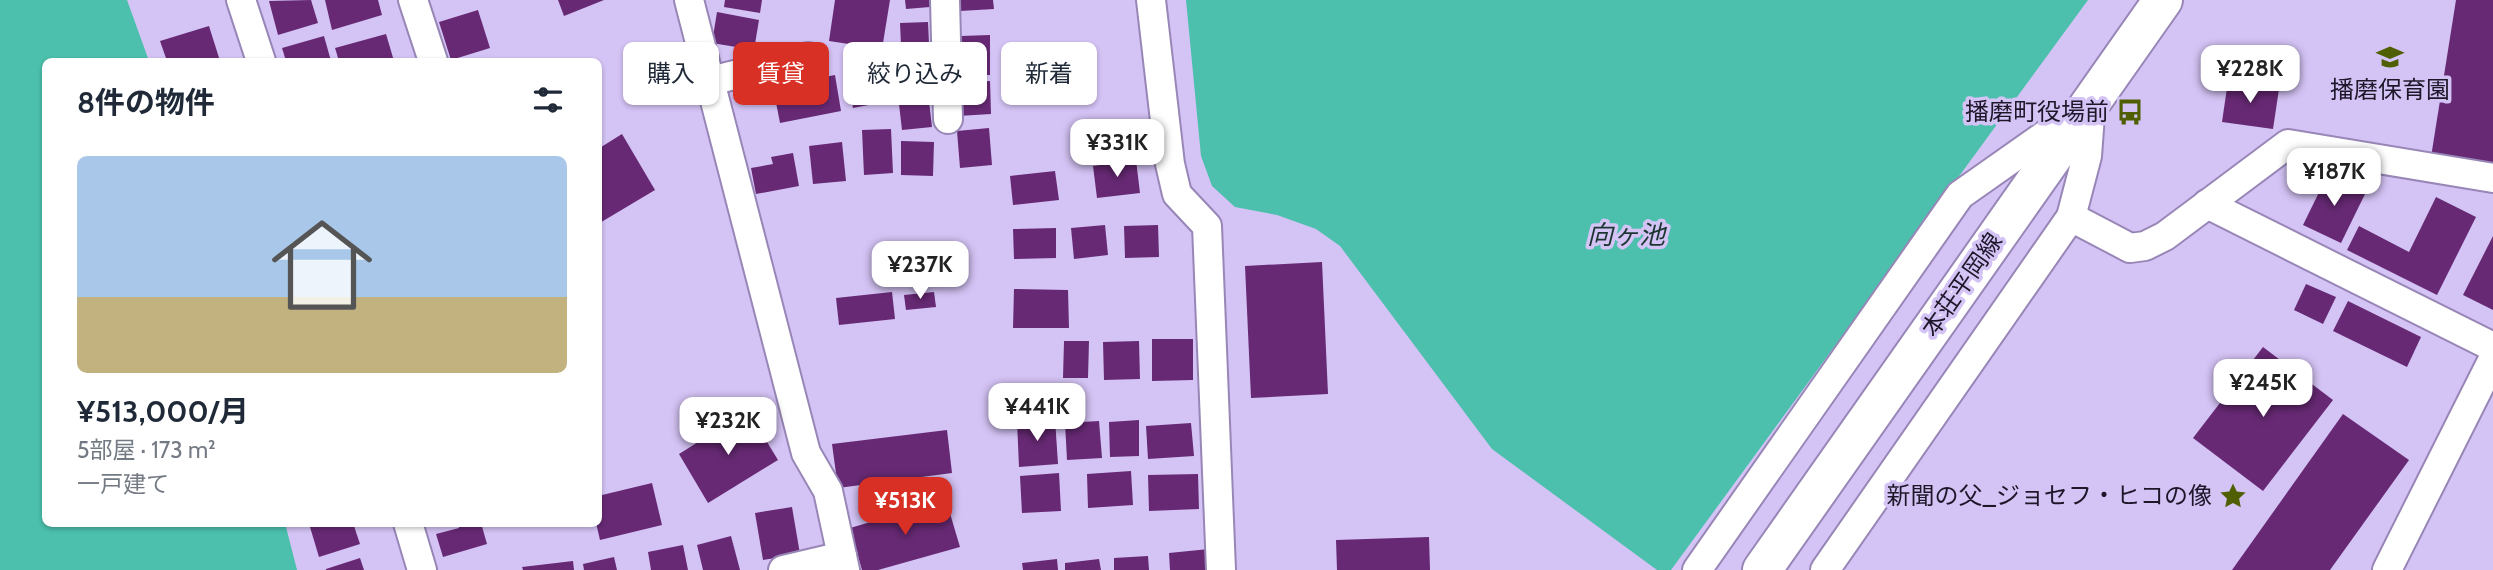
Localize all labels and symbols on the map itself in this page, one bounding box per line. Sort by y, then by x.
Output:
school or university icon: 播磨保育園 [2375,42,2405,72]
pin: ¥228K [2201,46,2299,105]
place label: 播磨保育園 [2330,75,2450,104]
place label: 播磨町役場前 [1965,97,2109,126]
bus stop icon: 播磨町役場前 [2115,97,2145,127]
pin: ¥331K [1068,120,1166,179]
pin: ¥187K [2285,148,2383,208]
water label: 向ヶ池 [1587,219,1668,251]
street label: 本荘平岡線 [1915,227,2008,342]
pin: ¥237K [871,242,969,301]
pin: ¥245K [2214,360,2312,419]
pin: ¥441K [988,384,1086,443]
pin: ¥232K [679,398,777,457]
pin: ¥513K [856,477,954,537]
place label: 新聞の父_ジョセフ・ヒコの像 [1886,481,2212,510]
place icon: 新聞の父_ジョセフ・ヒコの像 [2218,481,2248,511]

